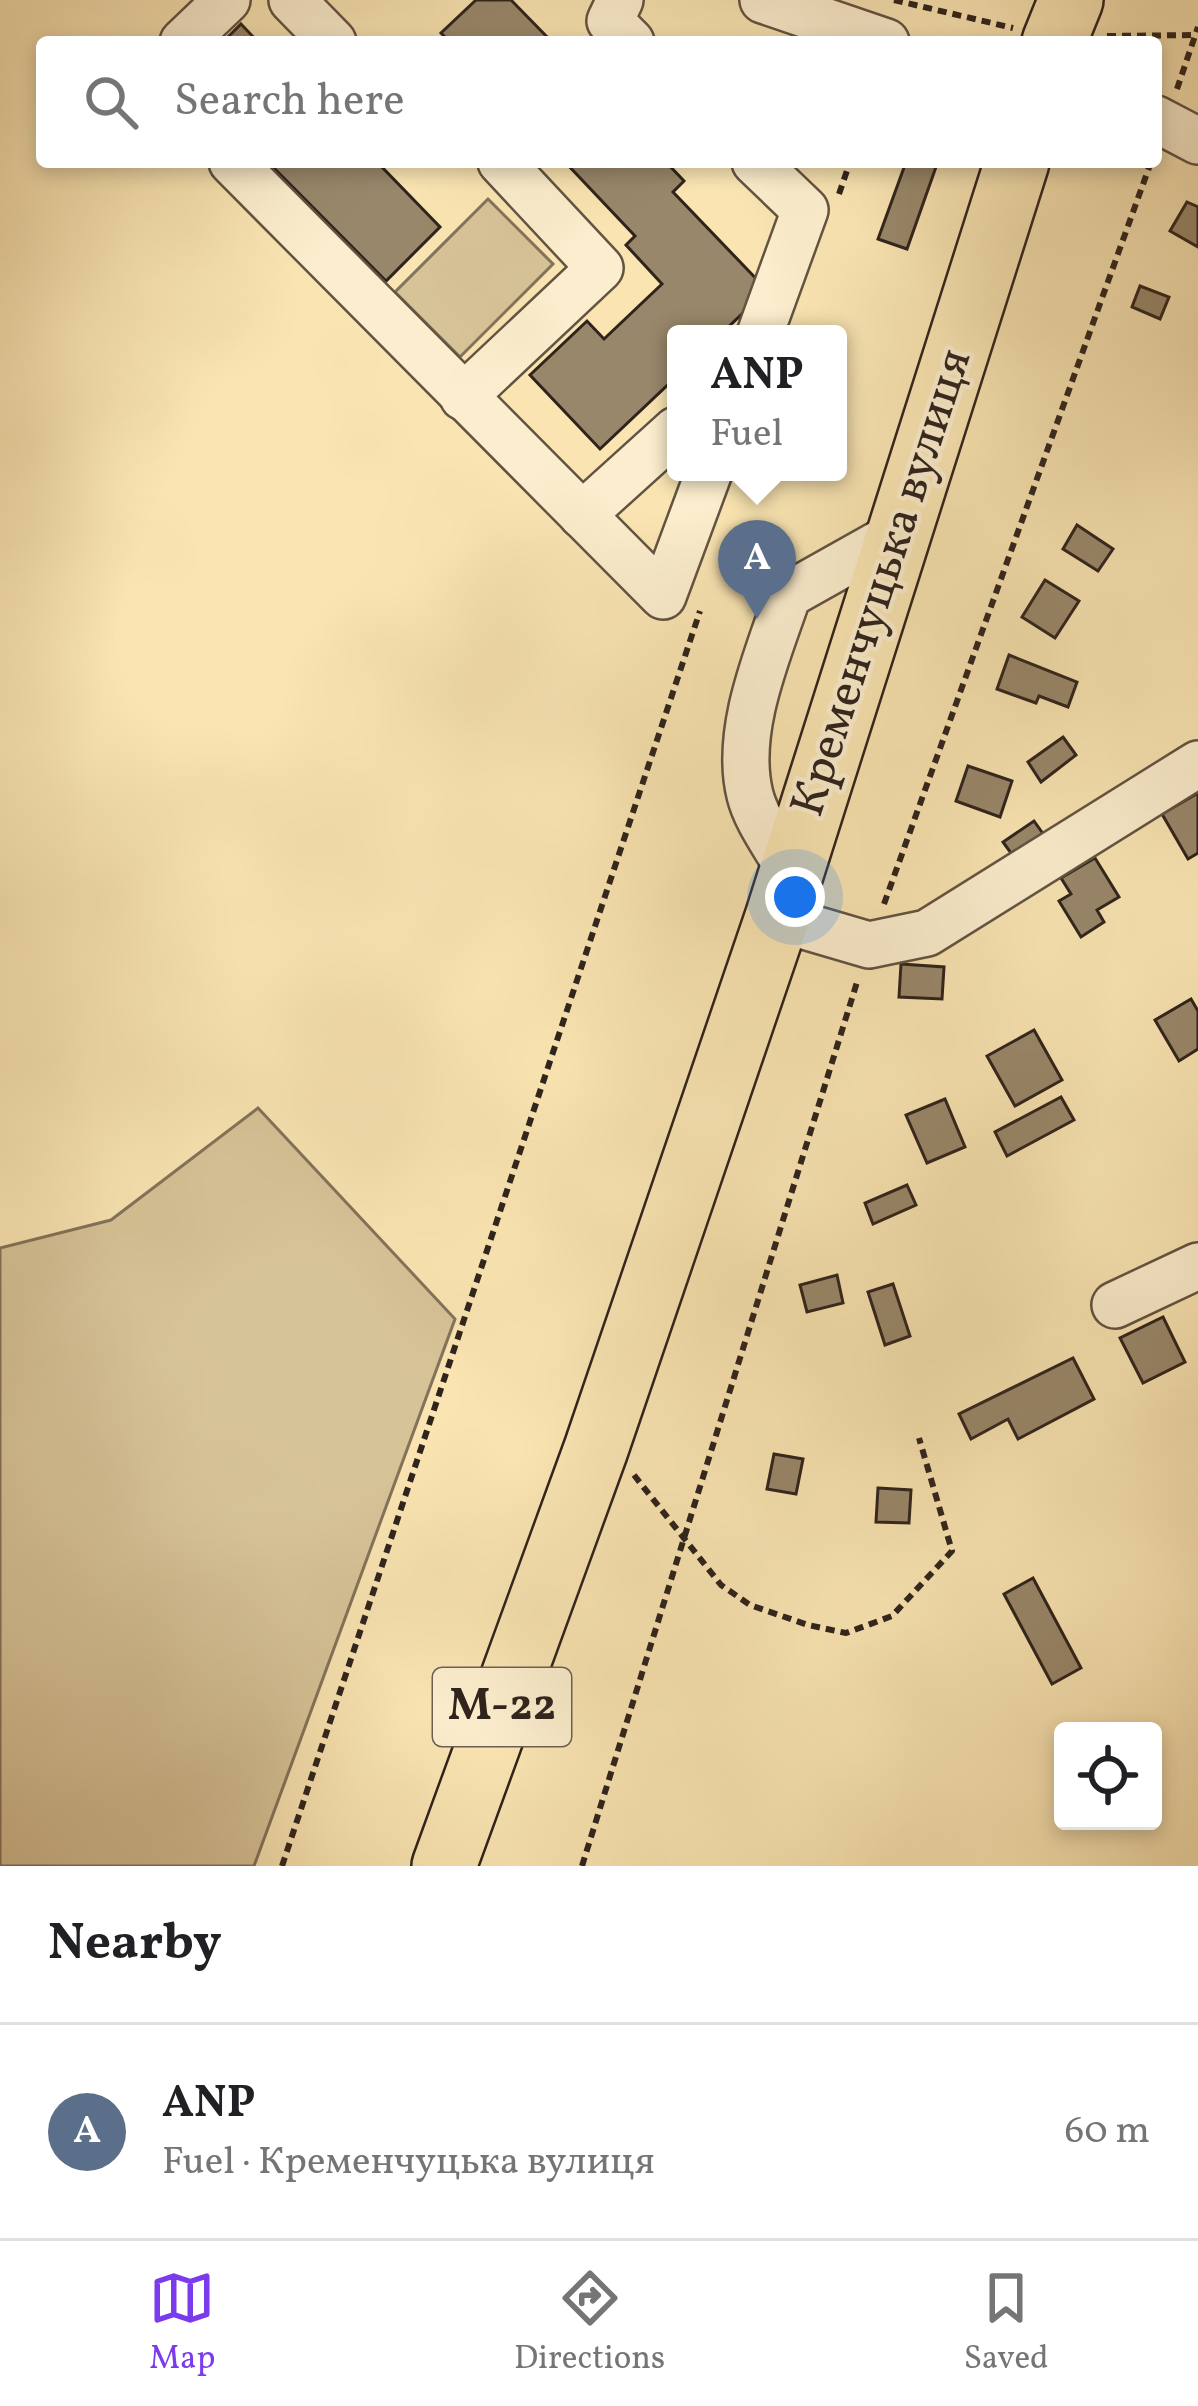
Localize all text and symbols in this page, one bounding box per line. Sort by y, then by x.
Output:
search box [36,36,1162,168]
icon: search [78,69,144,135]
text: Search here [174,71,405,134]
popup [667,325,847,481]
street label: Кременчуцька вулиця [776,340,990,826]
text: ANP [710,345,804,408]
text: Fuel [710,408,783,462]
pin: A [718,520,796,619]
your location [765,867,825,927]
road number: М-22 [433,1668,571,1746]
map controls [1054,1722,1162,1830]
button: locate [1054,1722,1162,1830]
text: Nearby [48,1909,222,1980]
text: ANP [162,2073,255,2136]
text: A [73,2105,101,2159]
text: 60 m [1065,2105,1150,2159]
text: Fuel · Кременчуцька вулиця [162,2136,655,2190]
tab: Map [149,2265,215,2383]
tab: Directions [514,2265,665,2383]
tab: Saved [964,2265,1049,2383]

